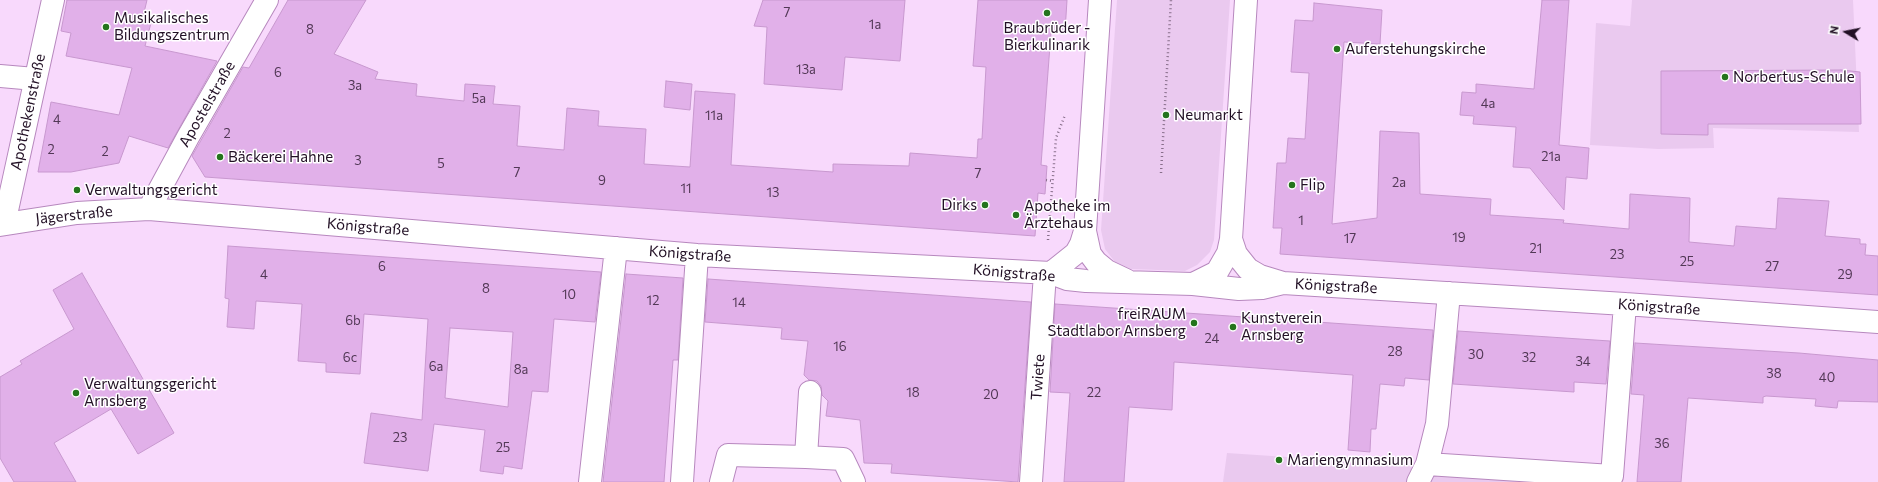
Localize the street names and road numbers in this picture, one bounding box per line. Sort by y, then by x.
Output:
street label: Apothekenstraße [7,52,49,172]
street label: Apostelstraße [175,58,239,150]
street label: Jägerstraße [35,202,113,228]
street label: Königstraße [326,214,410,240]
street label: Königstraße [648,242,732,266]
street label: Königstraße [972,260,1056,286]
street label: Königstraße [1294,275,1378,297]
street label: Königstraße [1617,295,1701,319]
street label: Twiete [1027,353,1049,401]

